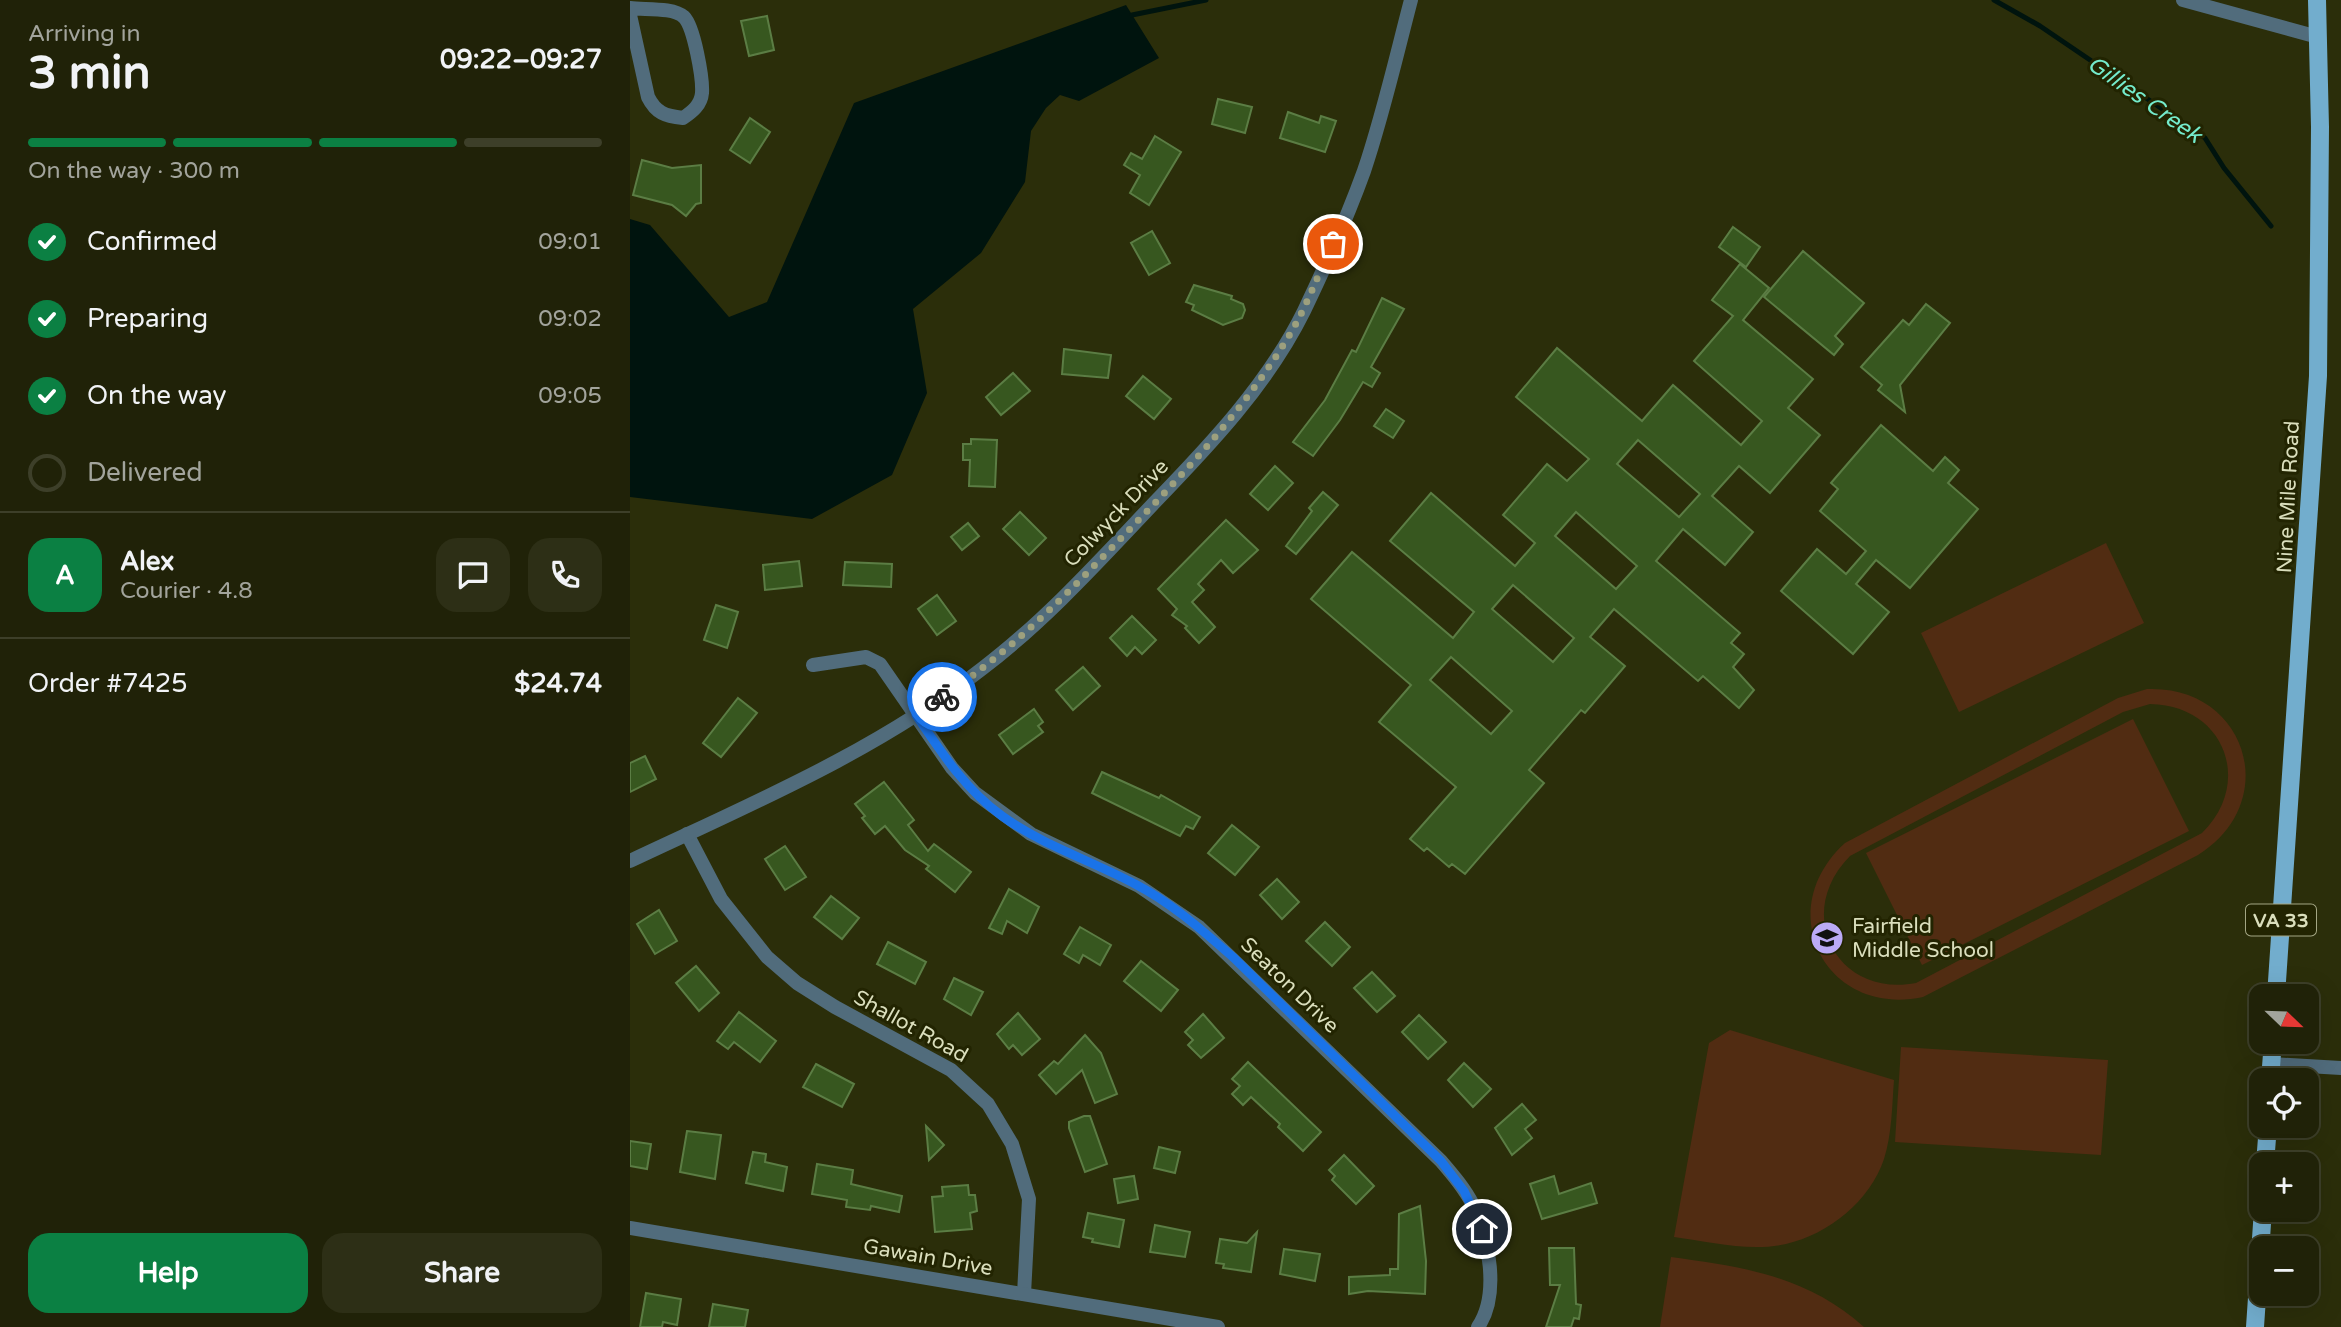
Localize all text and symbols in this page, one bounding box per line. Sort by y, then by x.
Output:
text: Arriving in [28,20,141,48]
text: 09:22–09:27 [440,44,602,75]
text: 3 min [28,46,151,101]
water label: Gillies Creek [2082,50,2208,150]
text: On the way · 300 m [28,157,240,185]
pin [1303,214,1363,274]
icon: check [28,223,66,261]
icon: bag [1314,225,1352,263]
text: Confirmed [87,226,217,257]
text: 09:01 [538,228,602,256]
icon: check [28,300,66,338]
text: Preparing [87,303,208,334]
text: 09:02 [538,305,602,333]
icon: check [28,377,66,415]
text: On the way [87,380,227,411]
text: 09:05 [538,382,602,410]
street label: Nine Mile Road [2272,420,2305,574]
street label: Colwyck Drive [1059,454,1174,572]
text: Delivered [87,457,203,488]
button: chat [436,538,510,612]
button: phone [528,538,602,612]
text: Alex [120,546,174,577]
text: A [55,560,75,591]
text: Courier · 4.8 [120,577,253,605]
courier [907,662,977,732]
text: Order #7425 [28,668,188,699]
text: $24.74 [514,668,602,699]
icon: bike [923,678,961,716]
road number: VA 33 [2246,904,2316,936]
place label: Fairfield Middle School [1852,914,1994,963]
school or university icon: Fairfield Middle School [1808,919,1846,957]
street label: Seaton Drive [1235,932,1344,1039]
north arrow [2249,984,2319,1054]
map controls [2249,984,2319,1306]
street label: Shallot Road [849,985,972,1068]
button: locate [2249,1068,2319,1138]
button: + [2249,1152,2319,1222]
pin [1452,1199,1512,1259]
icon: home [1463,1210,1501,1248]
button: Help [28,1233,308,1313]
button: Share [322,1233,602,1313]
street label: Gawain Drive [861,1234,995,1281]
button: − [2249,1236,2319,1306]

